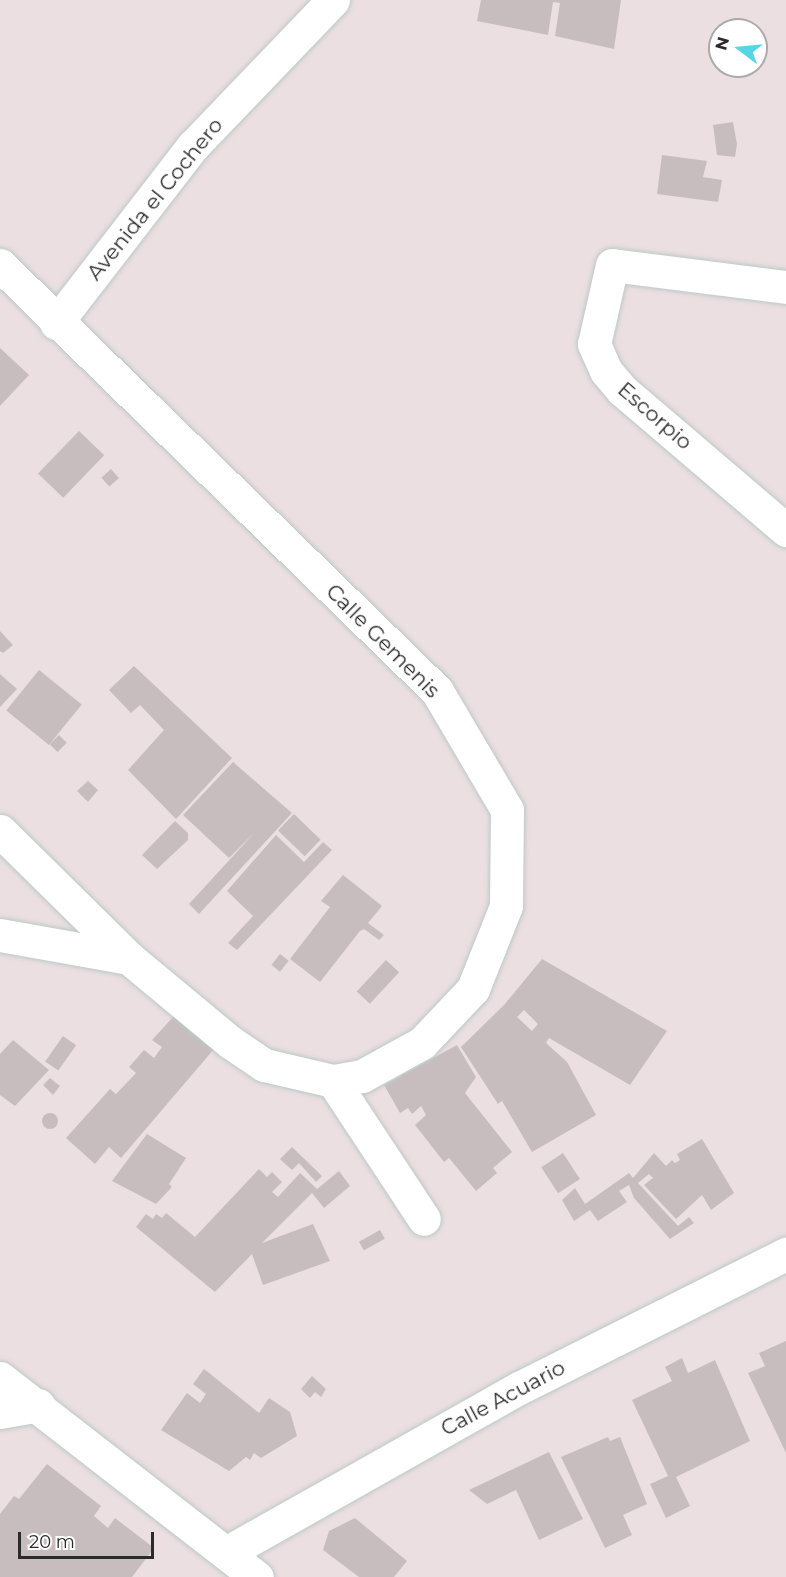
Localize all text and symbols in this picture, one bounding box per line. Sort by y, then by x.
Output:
north arrow [708,18,768,78]
text: N [711,35,733,52]
street label: Avenida el Cochero [82,113,228,285]
street label: Escorpio [613,377,697,455]
street label: Calle Gemenis [321,579,445,703]
street label: Calle Acuario [437,1355,569,1441]
scale bar [21,1520,158,1558]
text: 20 m [29,1531,75,1553]

